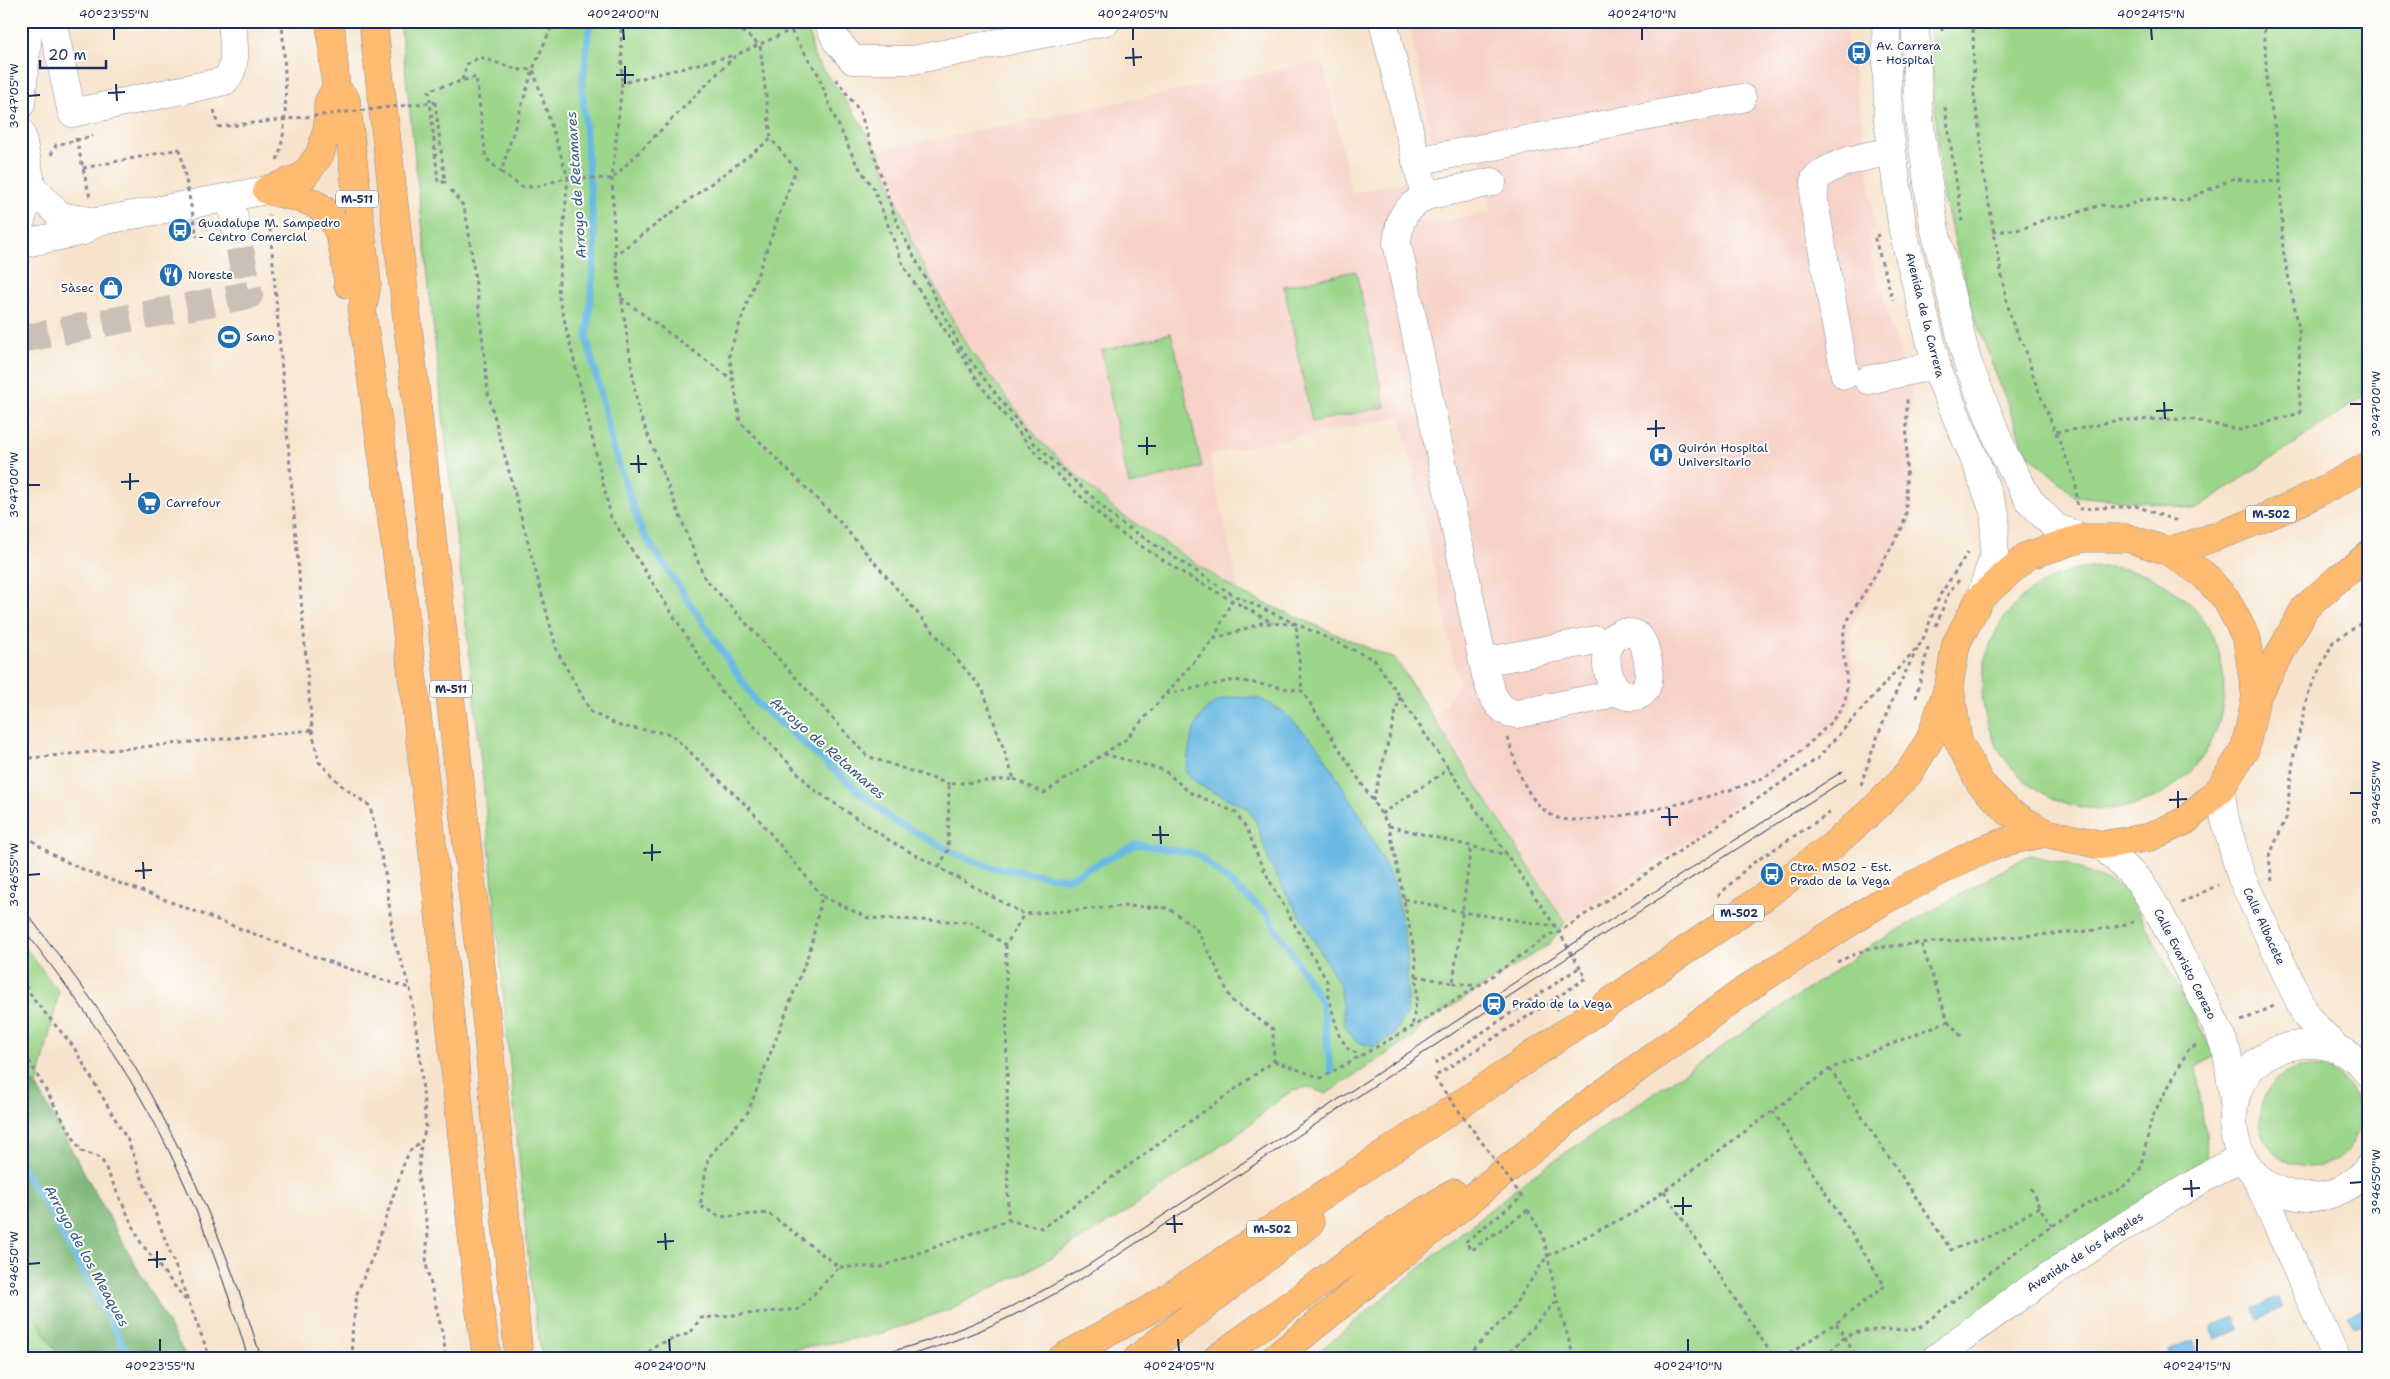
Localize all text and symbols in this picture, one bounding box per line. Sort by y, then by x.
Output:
text: 40°23'55"N [79,6,149,22]
text: 40°24'00"N [587,6,659,22]
text: 40°24'05"N [1098,6,1168,22]
text: 40°24'10"N [1608,6,1676,22]
text: 40°24'15"N [2117,6,2185,22]
scale bar [40,38,106,70]
place label: Av. Carrera - Hospital [1876,38,1941,68]
bus stop icon: Av. Carrera - Hospital [1846,40,1872,66]
text: 20 m [48,45,87,65]
text: 3°47'05"W [6,63,22,129]
water label: Arroyo de Retamares [562,111,590,259]
road number: M-511 [336,190,378,208]
place label: Guadalupe M. Sampedro - Centro Comercial [198,215,340,245]
bus stop icon: Guadalupe M. Sampedro - Centro Comercial [167,217,193,243]
street label: Avenida de la Carrera [1902,251,1948,380]
restaurant icon: Noreste [158,262,184,288]
place label: Noreste [188,267,233,283]
shop icon: 5àsec [98,275,124,301]
place label: 5àsec [61,280,94,296]
sports icon: Sano [216,324,242,350]
place label: Sano [246,329,275,345]
text: 3°47'00"W [2368,371,2384,437]
place label: Quirón Hospital Universitario [1678,440,1768,470]
hospital icon: Quirón Hospital Universitario [1648,442,1674,468]
text: 3°47'00"W [6,452,22,518]
supermarket icon: Carrefour [136,490,162,516]
place label: Carrefour [166,495,222,511]
road number: M-502 [2246,506,2296,522]
road number: M-511 [430,681,472,698]
water label: Arroyo de Retamares [767,693,890,803]
text: 3°46'55"W [2368,761,2384,825]
text: 3°46'55"W [6,843,22,907]
place label: Ctra. M502 - Est. Prado de la Vega [1790,859,1892,889]
bus stop icon: Ctra. M502 - Est. Prado de la Vega [1759,861,1785,887]
street label: Calle Albacete [2239,885,2289,967]
road number: M-502 [1714,904,1764,921]
street label: Calle Evaristo Cerezo [2150,906,2220,1022]
station icon: Prado de la Vega [1481,991,1507,1017]
place label: Prado de la Vega [1512,996,1612,1012]
text: 3°46'50"W [2368,1149,2384,1215]
water label: Arroyo de los Meaques [41,1182,133,1330]
street label: Avenida de los Ángeles [2024,1208,2146,1296]
road number: M-502 [1247,1220,1297,1238]
text: 3°46'50"W [6,1231,22,1297]
text: 40°23'55"N [125,1358,195,1374]
text: 40°24'00"N [634,1358,706,1374]
text: 40°24'05"N [1144,1358,1214,1374]
text: 40°24'10"N [1654,1358,1722,1374]
text: 40°24'15"N [2163,1358,2231,1374]

